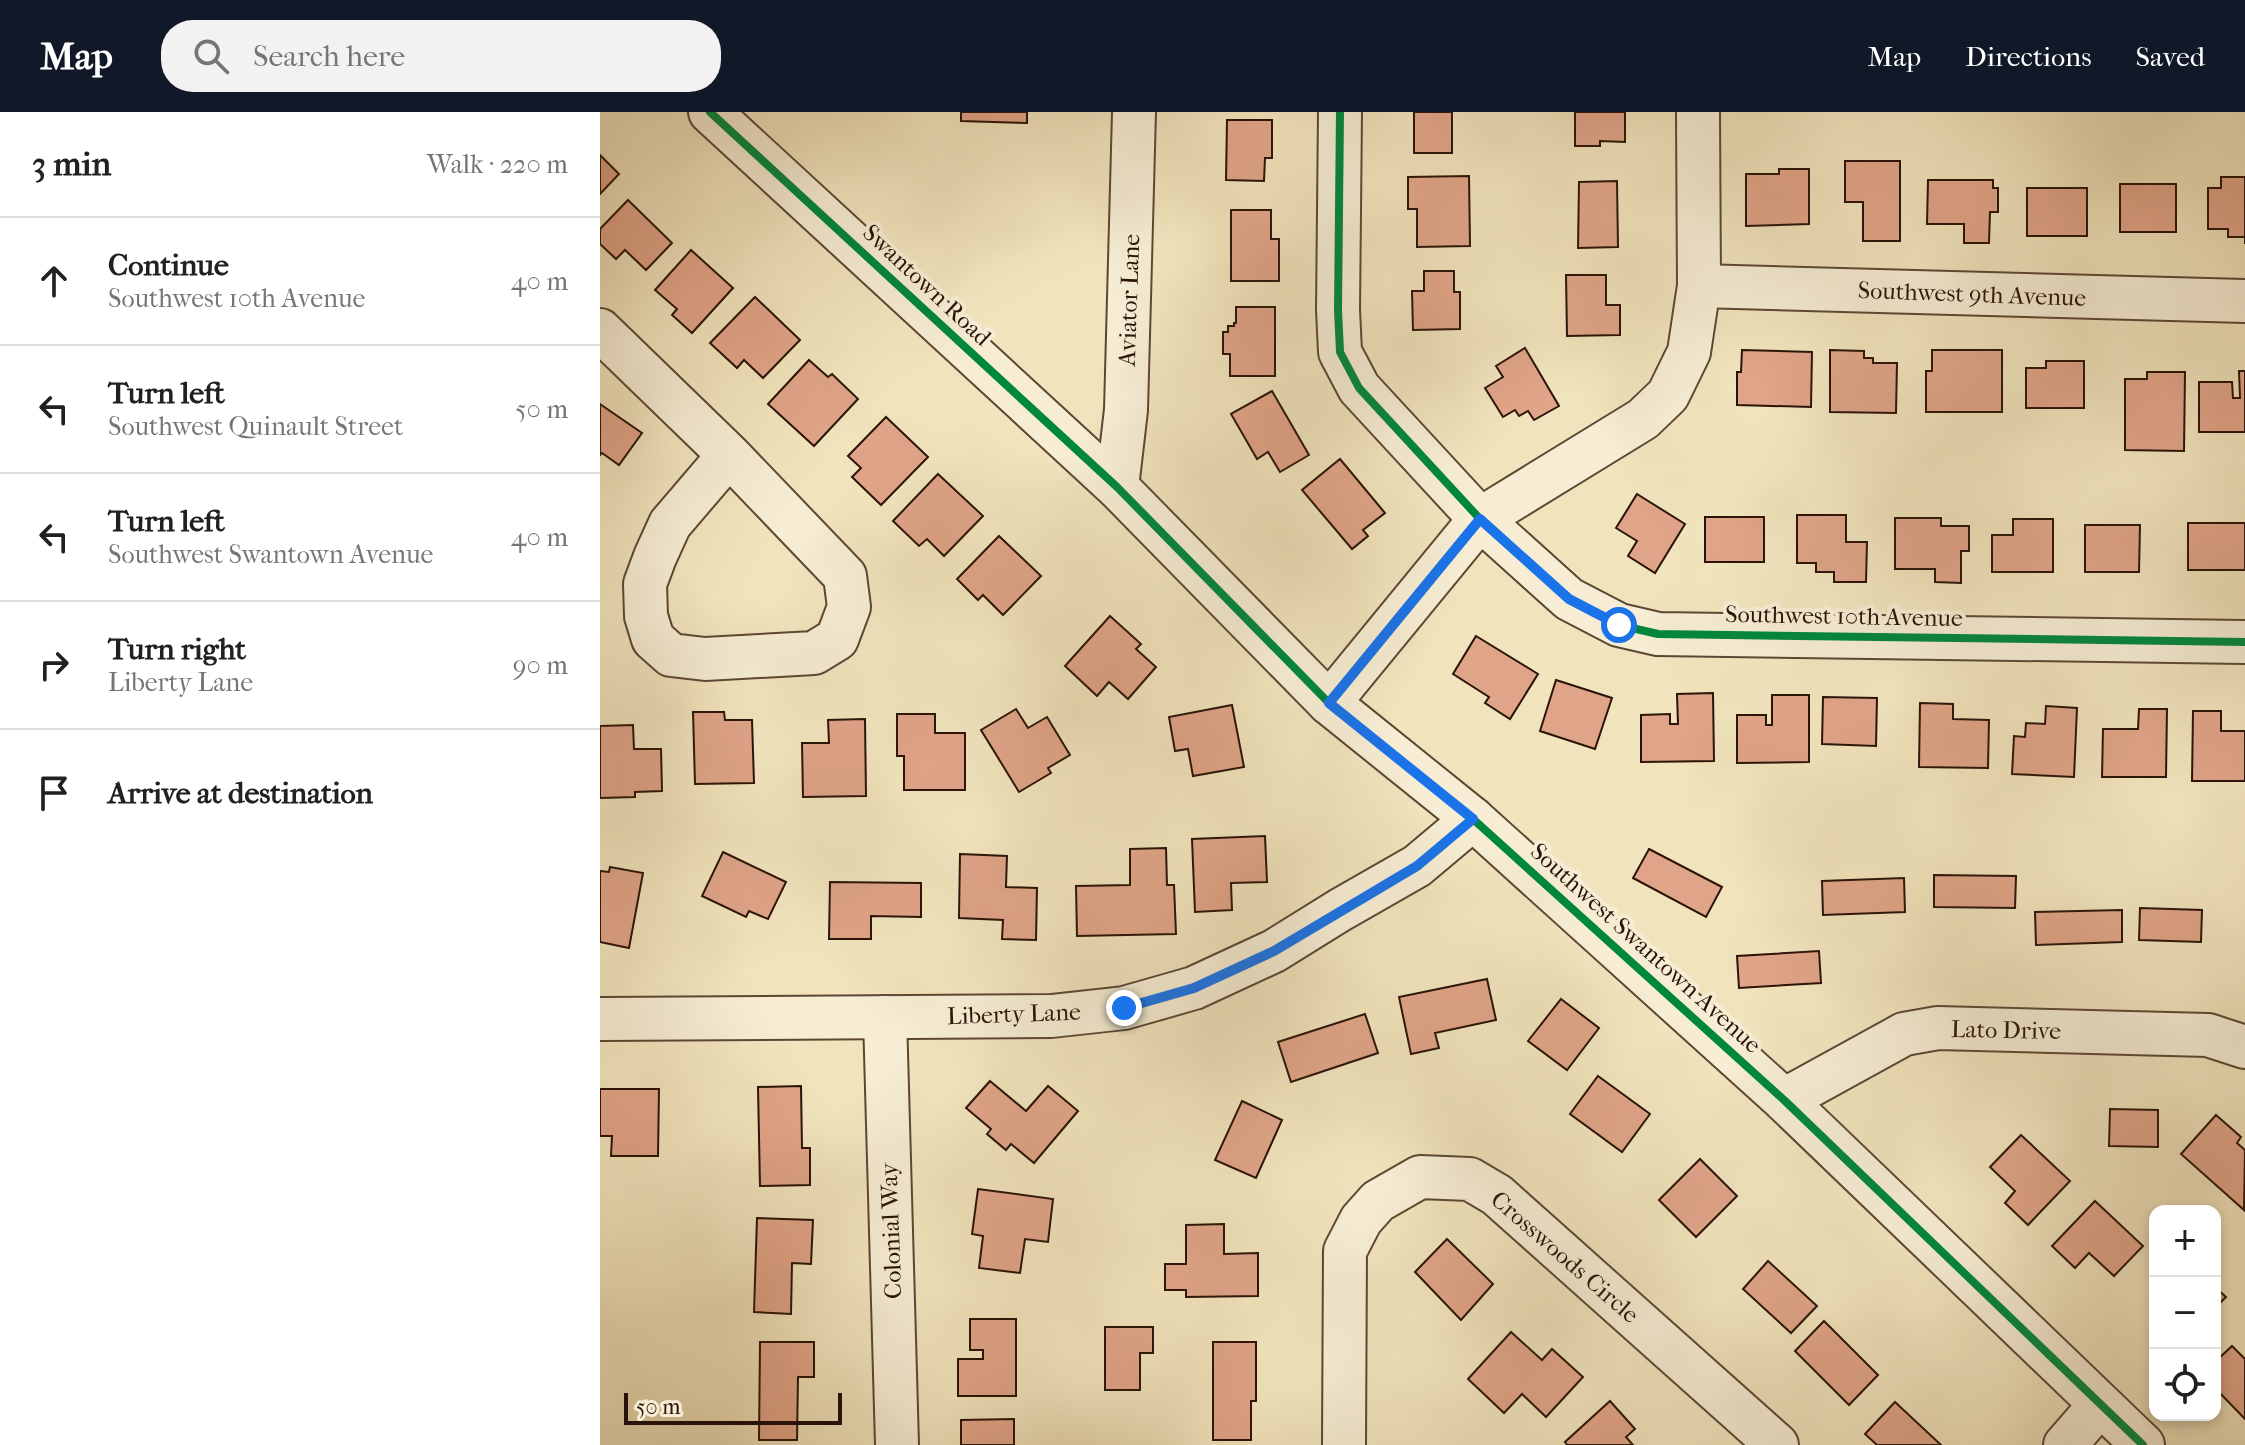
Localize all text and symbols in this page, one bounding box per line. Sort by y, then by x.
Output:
search box [161,20,721,92]
text: Map [40,34,113,79]
icon: search [189,34,233,78]
text: Search here [253,39,405,74]
text: Map [1868,40,1921,73]
text: Directions [1965,40,2092,73]
text: Saved [2136,40,2205,73]
text: 3 min [32,144,111,184]
text: Walk · 220 m [427,149,568,180]
street label: Swantown Road [857,218,998,352]
street label: Aviator Lane [1113,233,1145,368]
text: Continue [108,248,229,283]
icon: ahead [32,259,76,303]
text: 40 m [511,266,568,297]
street label: Southwest 9th Avenue [1857,276,2087,312]
text: Southwest 10th Avenue [108,283,365,314]
text: Turn left [108,376,225,411]
icon: left [32,387,76,431]
text: 50 m [515,394,568,425]
text: Southwest Quinault Street [108,411,403,442]
text: Turn left [108,504,225,539]
icon: left [32,515,76,559]
text: 40 m [511,522,568,553]
text: Southwest Swantown Avenue [108,539,433,570]
street label: Southwest 10th Avenue [1725,600,1963,632]
route start [1601,607,1637,643]
text: Turn right [108,632,246,667]
icon: right [32,643,76,687]
text: 90 m [513,650,568,681]
text: Liberty Lane [108,667,253,698]
icon: arrive [32,771,76,815]
text: Arrive at destination [108,776,373,811]
street label: Southwest Swantown Avenue [1525,837,1767,1059]
route end [1106,990,1142,1026]
street label: Liberty Lane [947,998,1082,1030]
street label: Lato Drive [1951,1015,2061,1045]
street label: Colonial Way [875,1161,907,1299]
street label: Crosswoods Circle [1485,1185,1645,1329]
map controls [2149,1205,2221,1421]
button: + [2149,1205,2221,1277]
button: − [2149,1277,2221,1349]
button: locate [2149,1349,2221,1421]
scale bar [624,1389,842,1425]
text: 50 m [636,1394,681,1420]

